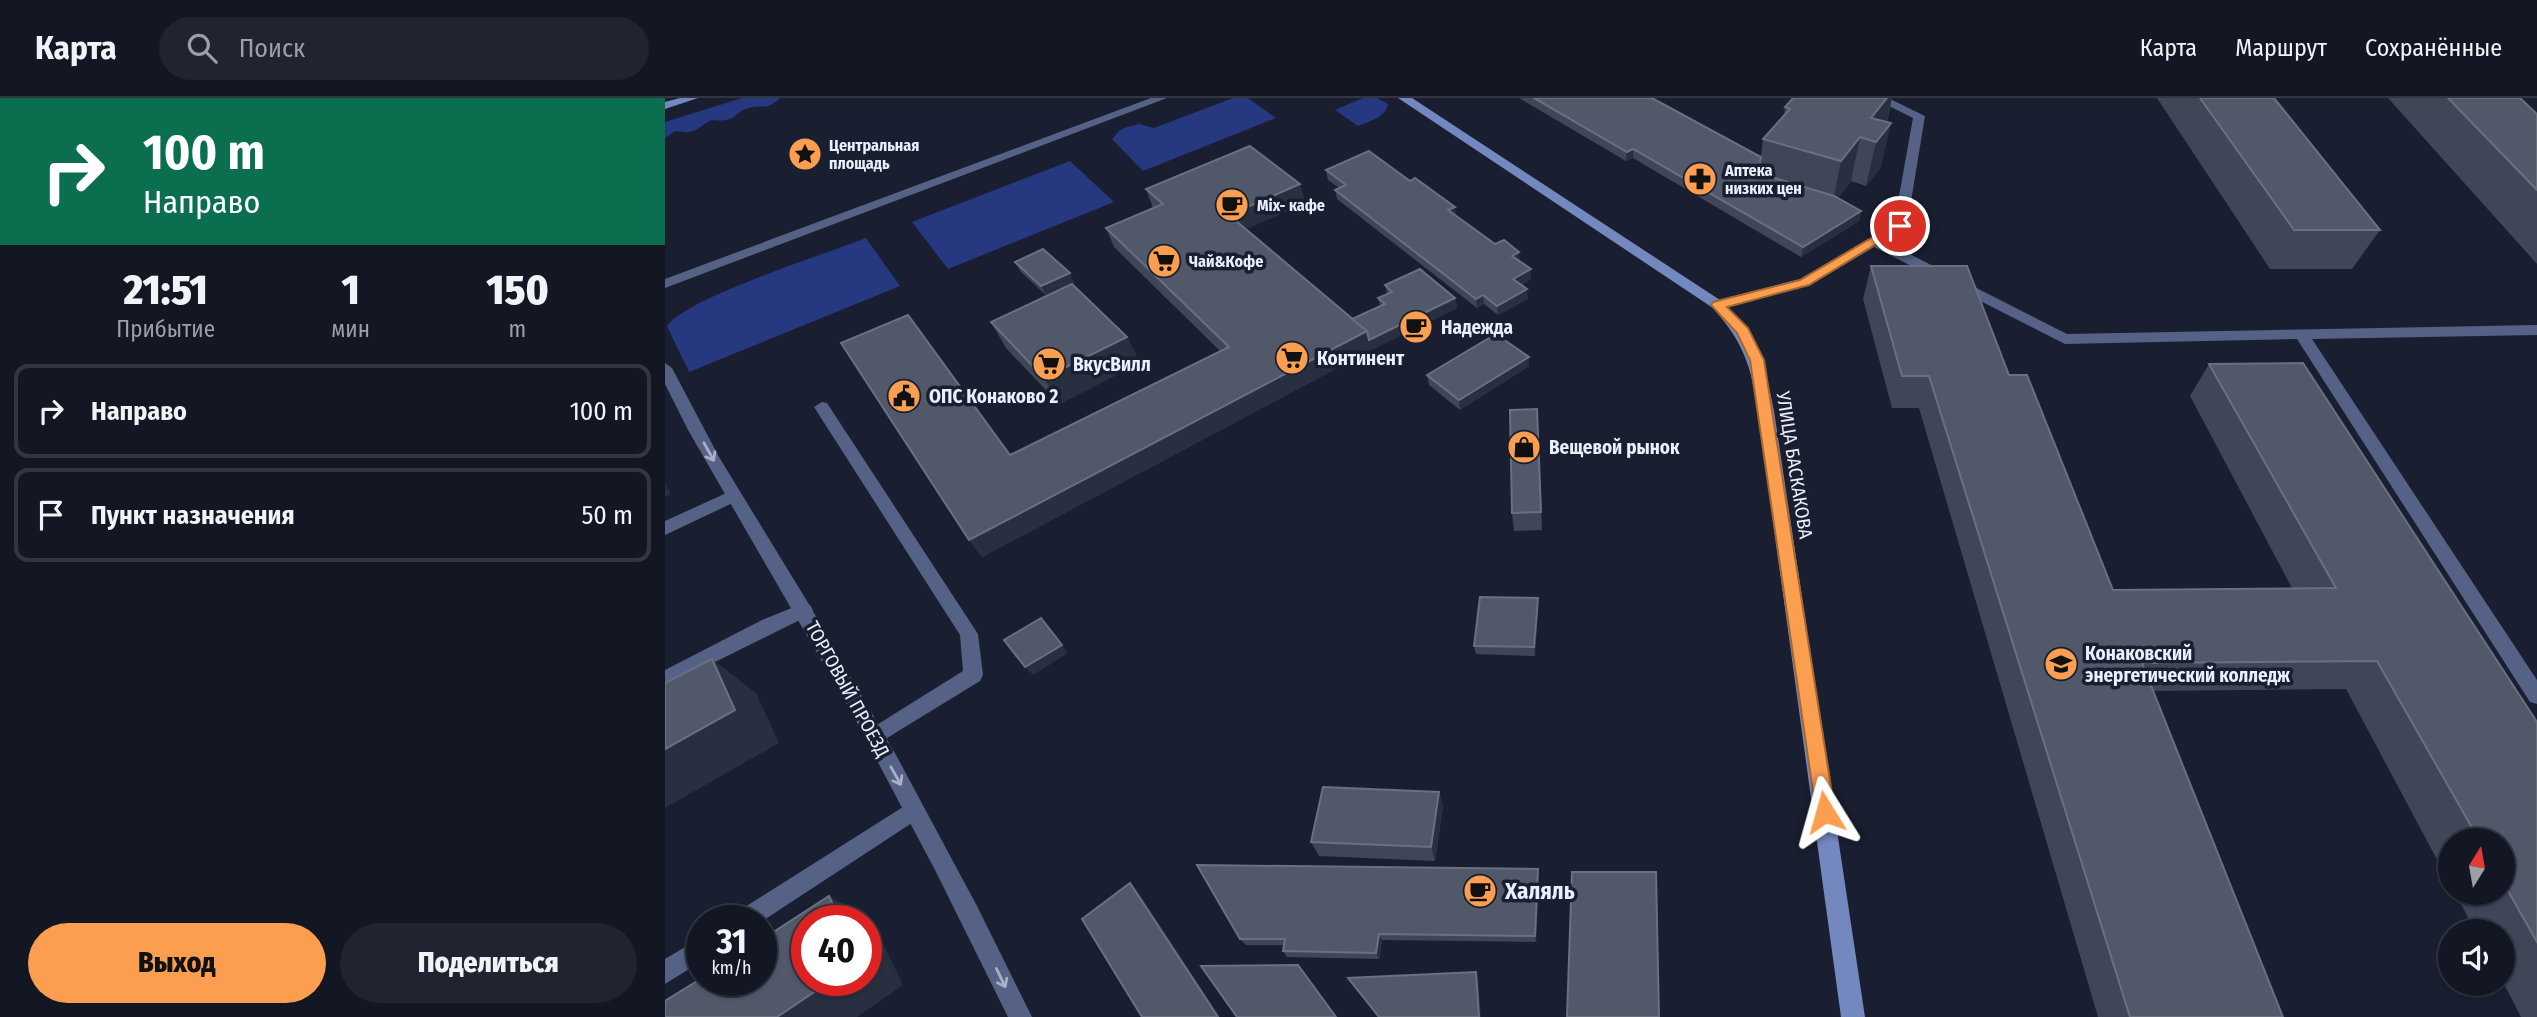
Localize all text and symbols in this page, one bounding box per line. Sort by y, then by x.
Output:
search box [159,17,649,80]
text: Карта [35,28,117,68]
icon: search [183,29,221,67]
text: Поиск [239,33,305,64]
text: Карта [2140,34,2197,62]
text: Маршрут [2235,34,2327,62]
text: Сохранённые [2365,34,2502,62]
text: 100 m [143,123,265,182]
icon: right [28,126,119,217]
place icon: Центральная площадь [786,135,824,173]
place label: Центральная площадь [829,136,919,173]
pharmacy icon: Аптека низких цен [1681,160,1719,198]
place label: Аптека низких цен [1724,161,1802,198]
text: Направо [143,183,260,221]
cafe icon: Mix- кафе [1213,186,1251,224]
place label: Mix- кафе [1257,196,1325,215]
pin [1870,196,1930,256]
icon: arrive [1881,207,1919,245]
supermarket icon: Чай&Кофе [1145,242,1183,280]
place label: Чай&Кофе [1189,252,1263,271]
text: 21:51 [124,265,208,315]
text: 1 [342,265,360,315]
text: 150 [486,265,549,315]
cafe icon: Надежда [1397,308,1435,346]
text: Прибытие [116,315,215,343]
text: мин [331,315,370,343]
text: m [509,315,526,343]
place label: Надежда [1441,316,1513,339]
supermarket icon: Континент [1273,339,1311,377]
supermarket icon: ВкусВилл [1030,345,1068,383]
place label: Континент [1317,347,1405,370]
place label: ВкусВилл [1073,353,1151,376]
public building icon: ОПС Конаково 2 [885,377,923,415]
place label: ОПС Конаково 2 [929,385,1058,408]
street label: УЛИЦА БАСКАКОВА [1771,389,1818,540]
icon: right [32,392,70,430]
text: Направо [91,396,187,427]
text: 100 m [570,396,633,427]
shop icon: Вещевой рынок [1505,428,1543,466]
place label: Вещевой рынок [1549,436,1680,459]
one-way arrow [703,441,716,462]
icon: arrive [32,496,70,534]
text: Пункт назначения [91,500,295,531]
text: 50 m [581,500,633,531]
street label: ТОРГОВЫЙ ПРОЕЗД [801,617,894,761]
place label: Конаковский энергетический колледж [2085,642,2290,687]
school or university icon: Конаковский энергетический колледж [2042,645,2080,683]
one-way arrow [889,766,903,786]
position arrow [1788,775,1862,849]
north arrow [2438,828,2515,905]
map controls [2438,828,2515,996]
cafe icon: Халяль [1461,872,1499,910]
place label: Халяль [1504,877,1575,905]
speed limit sign: 40 [791,905,882,996]
button: sound [2438,919,2515,996]
text: 31 [716,920,747,962]
button: Выход [28,923,326,1003]
button: Поделиться [340,923,637,1003]
text: km/h [711,957,752,979]
one-way arrow [994,967,1008,988]

